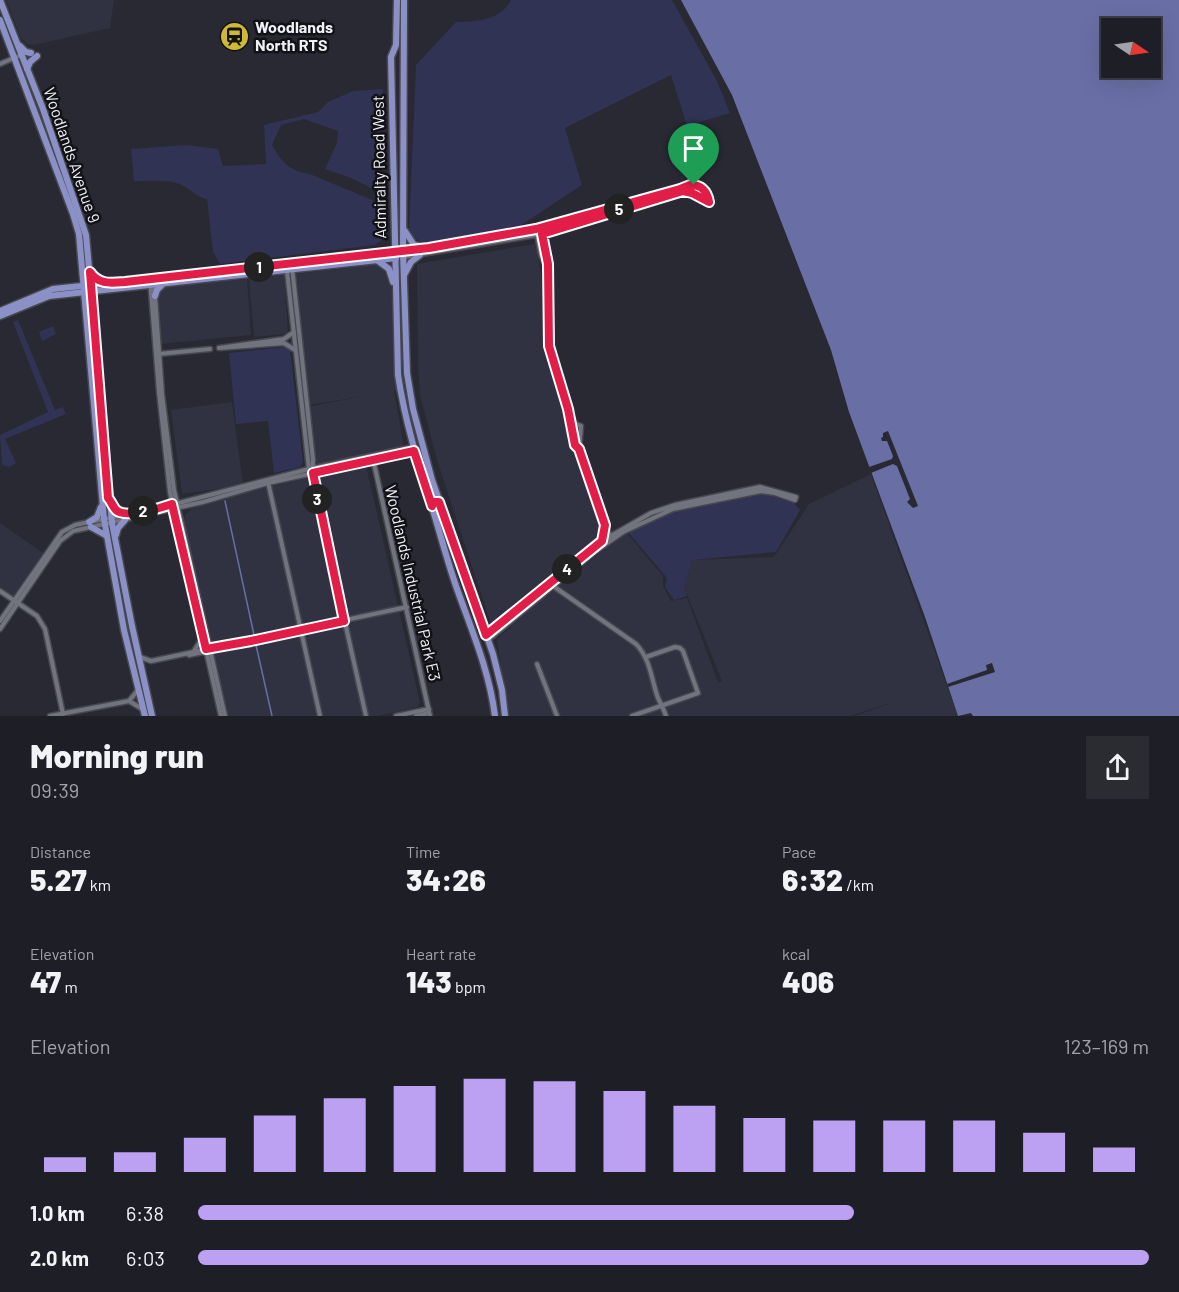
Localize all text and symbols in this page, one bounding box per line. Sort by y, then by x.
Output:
place label: Woodlands North RTS [255,17,333,54]
north arrow [1101,18,1161,78]
map controls [1101,18,1161,78]
station icon: Woodlands North RTS [218,20,250,52]
street label: Woodlands Avenue 9 [40,85,105,225]
street label: Admiralty Road West [368,95,389,239]
pin [668,123,719,185]
icon: arrive [677,132,710,165]
pin: 5 [604,194,634,224]
text: 5 [615,199,623,218]
pin: 1 [244,252,274,282]
text: 1 [256,257,262,276]
street label: Woodlands Industrial Park E3 [382,483,445,683]
pin: 3 [302,484,332,514]
text: 3 [313,489,321,508]
pin: 2 [128,496,158,526]
text: 2 [139,501,147,520]
pin: 4 [552,554,582,584]
text: 4 [562,559,572,578]
text: Morning run [30,735,204,775]
button: share [1086,736,1149,799]
text: 09:39 [30,778,79,802]
text: Distance [30,842,91,861]
text: Time [406,842,441,861]
text: Pace [782,842,816,861]
text: 5.27 [30,861,87,897]
text: 34:26 [406,861,486,897]
text: 6:32 [782,861,843,897]
text: km [87,875,111,894]
text: /km [843,875,874,894]
text: Elevation [30,944,94,963]
text: Heart rate [406,944,476,963]
text: kcal [782,944,810,963]
text: 47 [30,963,61,999]
text: 143 [406,963,452,999]
text: 406 [782,963,834,999]
text: m [61,977,78,996]
text: bpm [452,977,486,996]
text: Elevation [30,1034,111,1058]
text: 123–169 m [1064,1034,1149,1058]
text: 1.0 km [30,1201,85,1225]
text: 6:38 [126,1201,164,1225]
text: 2.0 km [30,1246,89,1270]
text: 6:03 [126,1246,165,1270]

